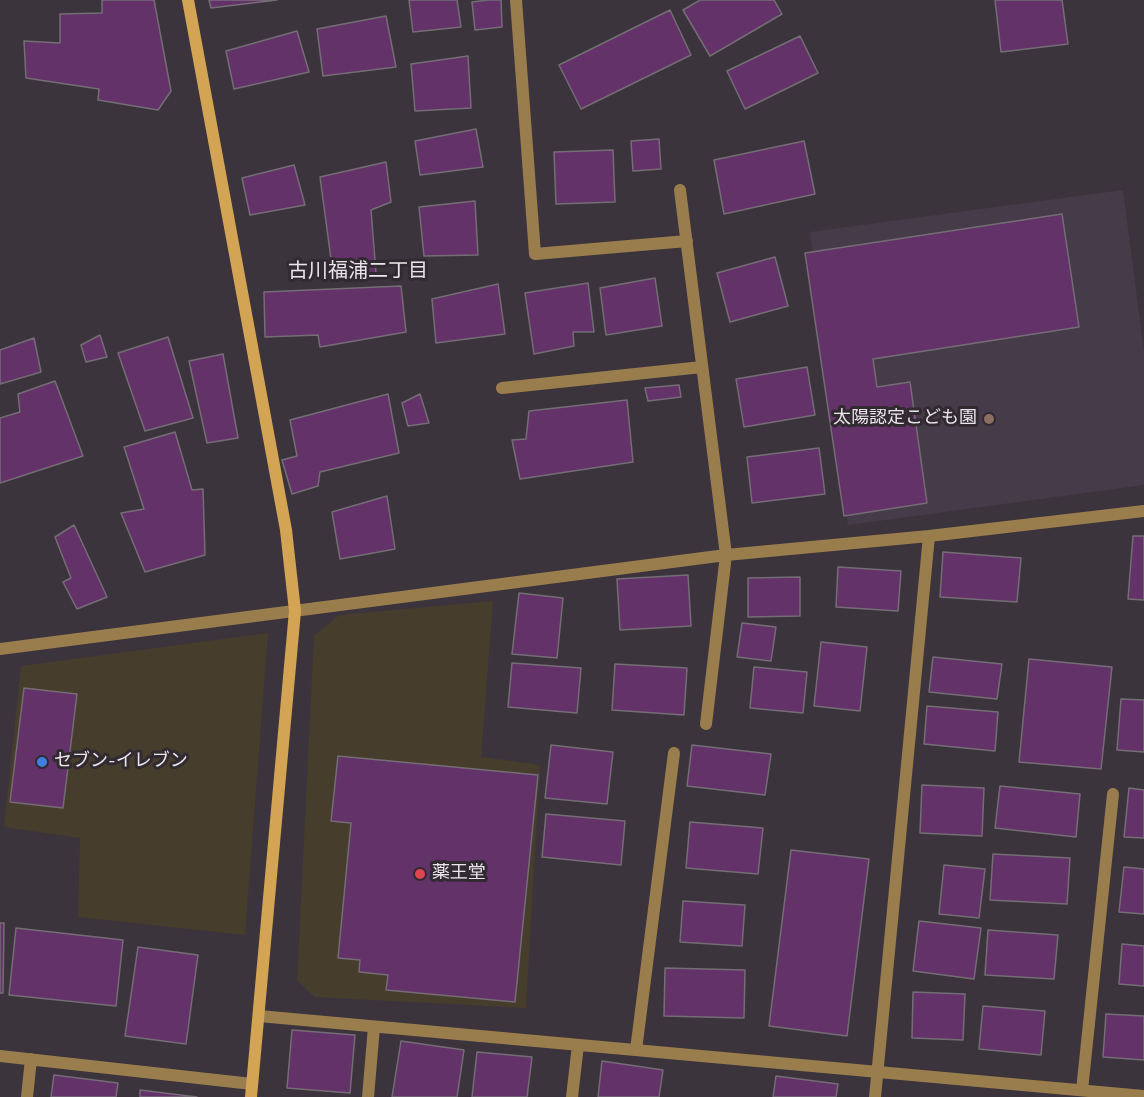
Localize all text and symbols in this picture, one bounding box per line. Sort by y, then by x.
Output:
district label: 古川福浦二丁目 [288,260,428,284]
place label: 太陽認定こども園 [833,408,977,430]
marker: 太陽認定こども園 [982,412,996,426]
place label: セブン-イレブン [54,751,188,773]
marker: セブン-イレブン [35,755,49,769]
place label: 薬王堂 [432,863,486,885]
marker: 薬王堂 [413,867,427,881]

